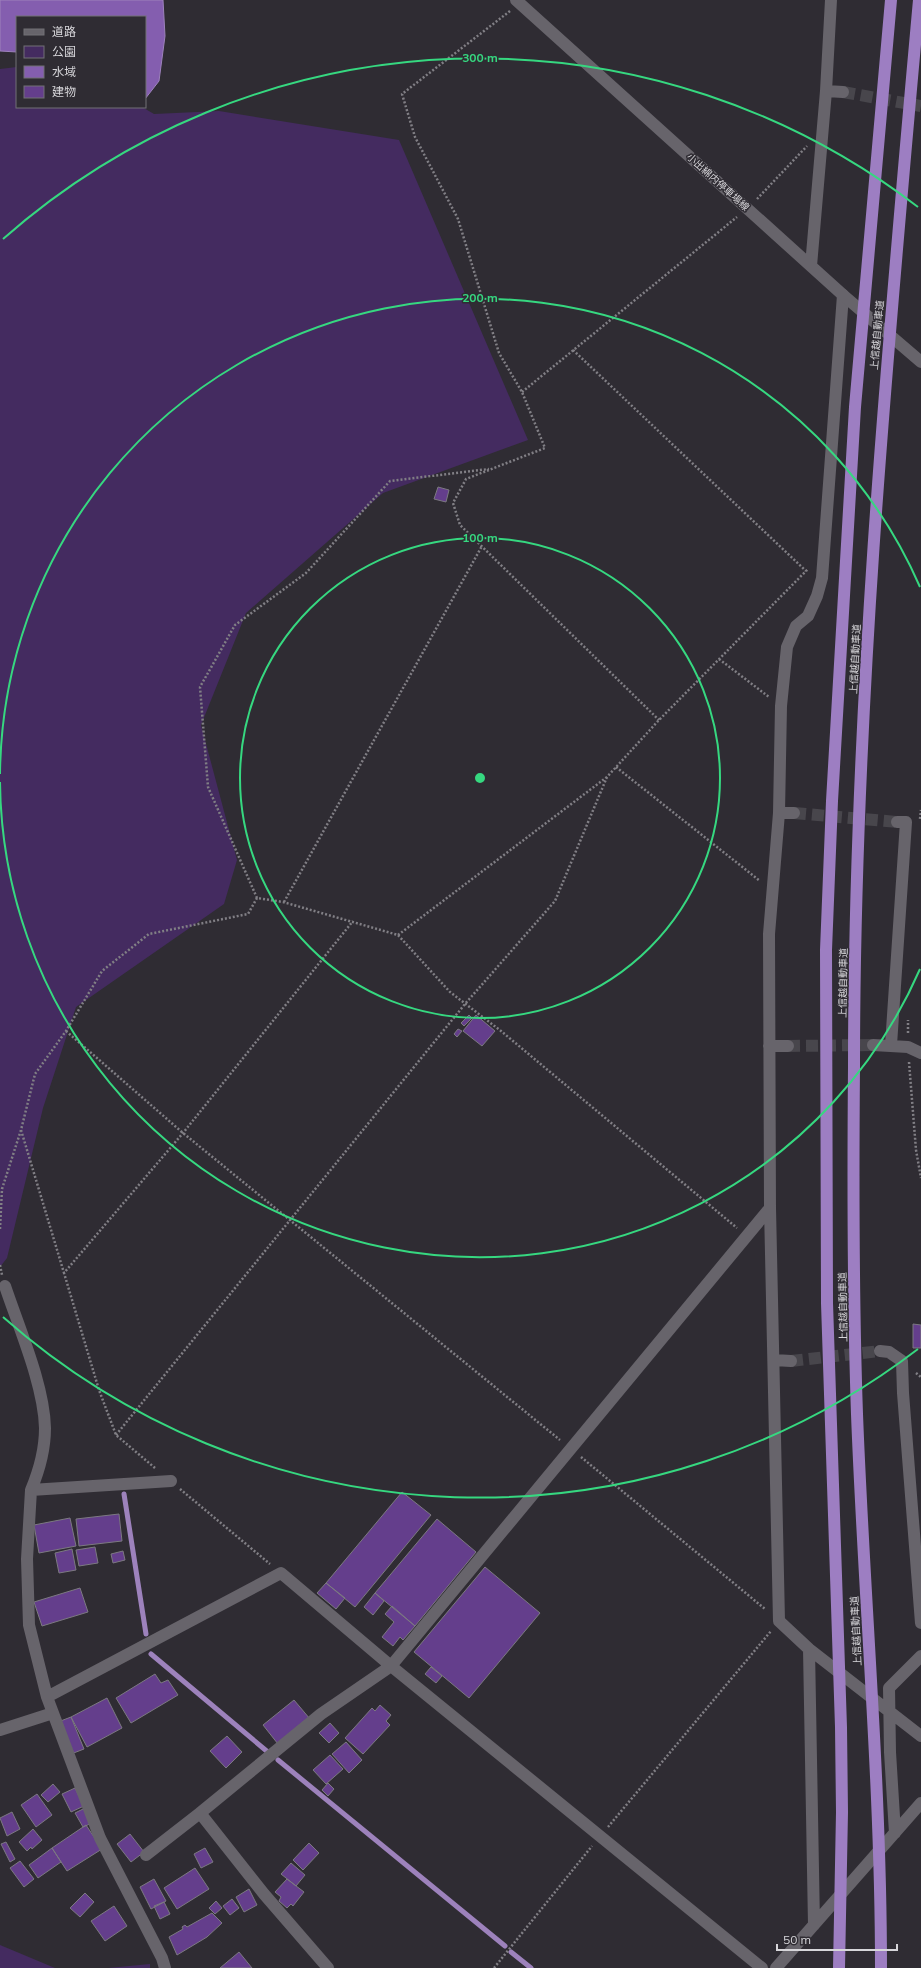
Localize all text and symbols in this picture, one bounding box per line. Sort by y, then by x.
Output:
legend [16,16,146,108]
text: 道路 [52,24,76,39]
text: 公園 [52,44,76,59]
text: 300 m [462,50,498,65]
text: 水域 [52,64,76,79]
text: 建物 [52,84,76,99]
street label: 小出綿内停車場線 [684,150,752,214]
text: 200 m [462,290,498,305]
street label: 上信越自動車道 [867,300,887,370]
text: 100 m [462,530,498,545]
street label: 上信越自動車道 [847,624,863,694]
centre of rings [473,771,487,785]
street label: 上信越自動車道 [836,948,850,1018]
street label: 上信越自動車道 [836,1272,850,1342]
street label: 上信越自動車道 [848,1596,864,1666]
scale bar [777,1926,897,1952]
text: 50 m [783,1932,811,1947]

